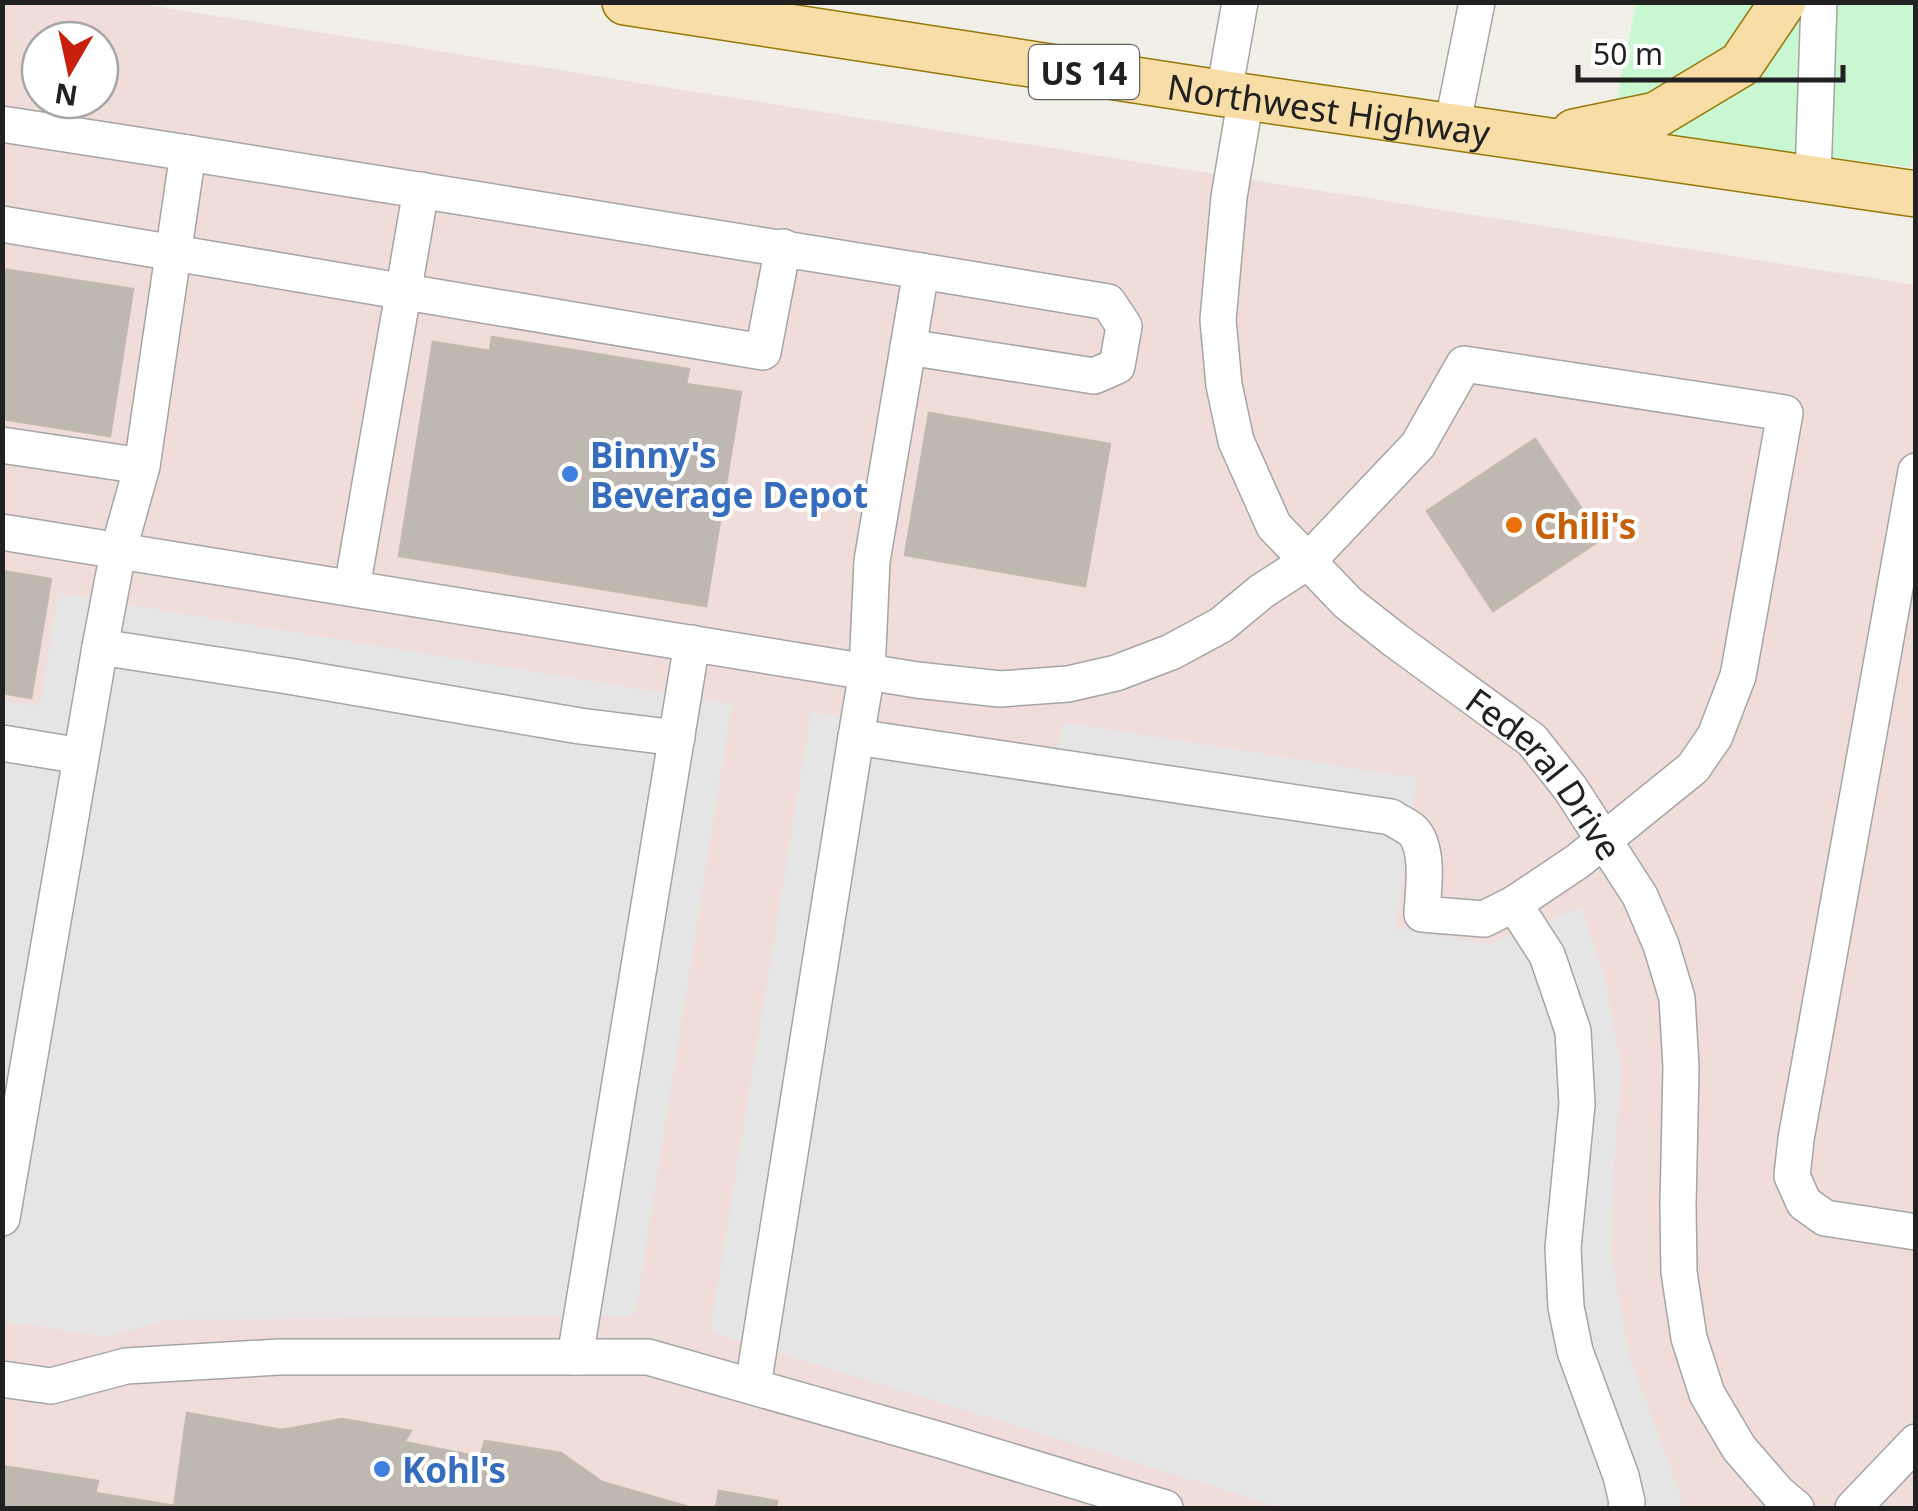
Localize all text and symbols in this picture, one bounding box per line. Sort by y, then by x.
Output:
north arrow [20,20,120,120]
scale bar [1578,20,1843,82]
text: 50 m [1593,33,1663,74]
road number: US 14 [1029,45,1139,99]
street label: Northwest Highway [1164,62,1493,156]
text: N [52,75,80,116]
place label: Binny's Beverage Depot [590,431,868,518]
marker: Binny's Beverage Depot [559,463,581,485]
place label: Chili's [1534,502,1636,549]
marker: Chili's [1503,514,1525,536]
street label: Federal Drive [1457,677,1634,868]
place label: Kohl's [402,1446,506,1493]
marker: Kohl's [371,1458,393,1480]

